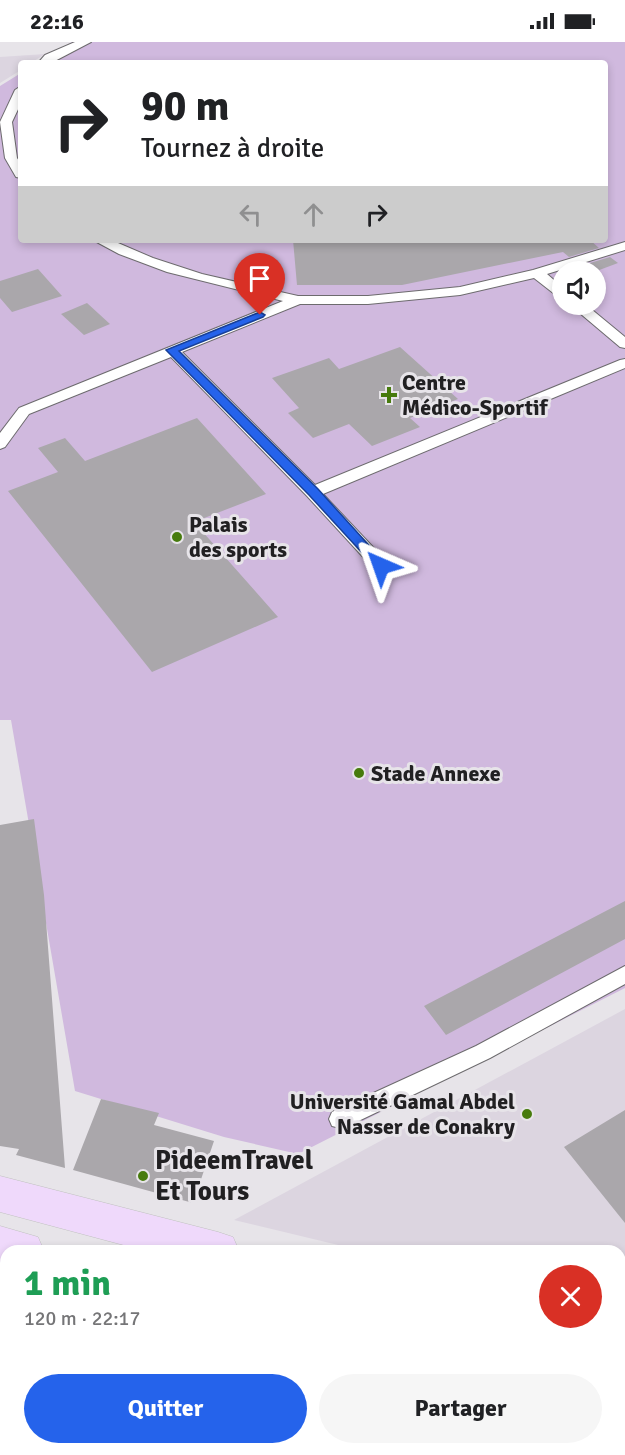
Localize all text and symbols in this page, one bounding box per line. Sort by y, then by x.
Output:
text: 22:16 [30,8,84,35]
text: 90 m [141,81,230,132]
icon: right [42,84,120,162]
text: Tournez à droite [141,132,324,165]
icon: left [234,198,267,231]
icon: ahead [297,198,330,231]
icon: right [360,198,393,231]
pin [234,253,285,315]
map controls [552,261,606,315]
button: sound [552,261,606,315]
icon: arrive [243,262,276,295]
place label: Centre Médico-Sportif [402,369,549,421]
marker: Centre Médico-Sportif [380,386,398,404]
place label: Palais des sports [189,511,287,563]
marker: Palais des sports [170,530,184,544]
position arrow [349,534,413,598]
place label: Stade Annexe [371,760,501,787]
marker: Stade Annexe [352,766,366,780]
place label: Université Gamal Abdel Nasser de Conakry [290,1088,515,1140]
marker: Université Gamal Abdel Nasser de Conakry [520,1107,534,1121]
place label: PideemTravel Et Tours [155,1144,313,1208]
marker: PideemTravel Et Tours [136,1169,150,1183]
text: 1 min [24,1261,111,1306]
button: close [539,1265,602,1328]
text: 120 m · 22:17 [24,1306,140,1331]
button: Quitter [24,1374,307,1443]
button: Partager [319,1374,602,1443]

